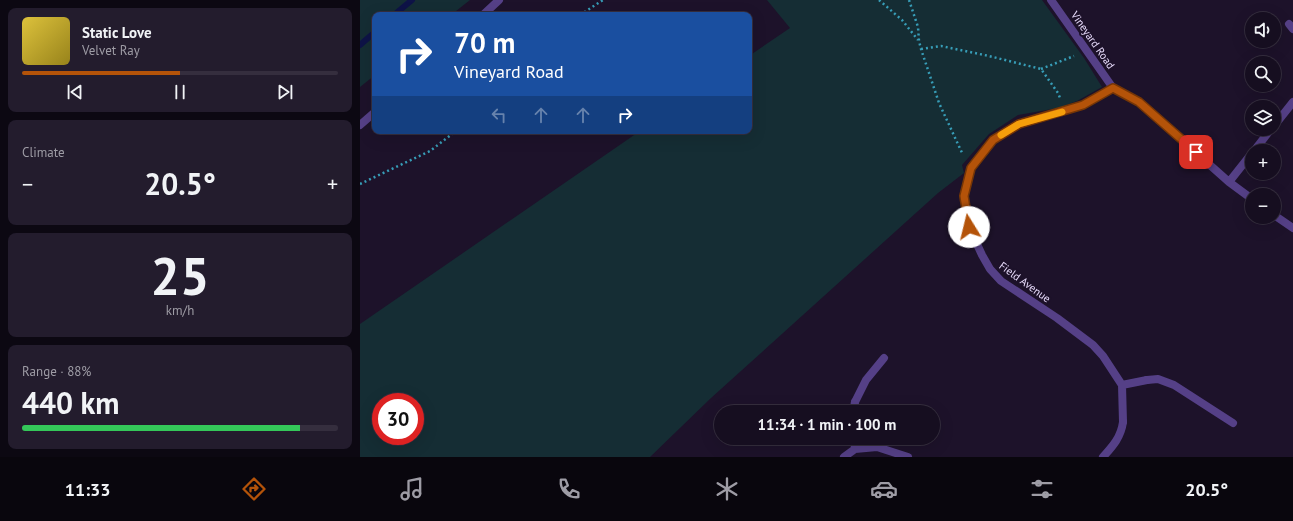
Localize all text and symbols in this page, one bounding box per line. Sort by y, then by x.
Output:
street label: Vineyard Road [1067,8,1118,72]
map controls [1245,12,1281,224]
button: sound [1245,12,1281,48]
text: Static Love [82,23,152,42]
text: 70 m [454,24,515,61]
icon: right [388,28,440,80]
text: Velvet Ray [82,42,140,59]
button: search [1245,56,1281,92]
text: Vineyard Road [454,60,564,83]
icon: previous [64,81,86,103]
icon: pause [169,81,191,103]
icon: next [274,81,296,103]
button: layers [1245,100,1281,136]
icon: left [488,104,510,126]
icon: ahead [530,104,552,126]
icon: ahead [572,104,594,126]
icon: right [614,104,636,126]
pin [1179,135,1213,169]
icon: arrive [1185,141,1207,163]
text: Climate [22,144,65,161]
button: + [1245,144,1281,180]
text: 20.5° [144,164,216,203]
text: − [22,170,33,198]
text: + [327,170,338,198]
button: − [1245,188,1281,224]
position arrow [948,206,990,248]
text: 25 [151,242,209,309]
street label: Field Avenue [996,259,1054,306]
text: km/h [166,302,194,319]
text: Range · 88% [22,363,91,380]
text: 440 km [22,383,120,422]
speed limit sign: 30 [372,393,424,445]
text: 11:34 · 1 min · 100 m [758,415,896,434]
icon: directions [240,475,268,503]
icon: music [398,475,426,503]
icon: phone [555,475,583,503]
icon: climate [713,475,741,503]
icon: car [870,475,898,503]
icon: filters [1028,475,1056,503]
text: 11:33 [65,478,110,501]
text: 20.5° [1185,478,1228,501]

